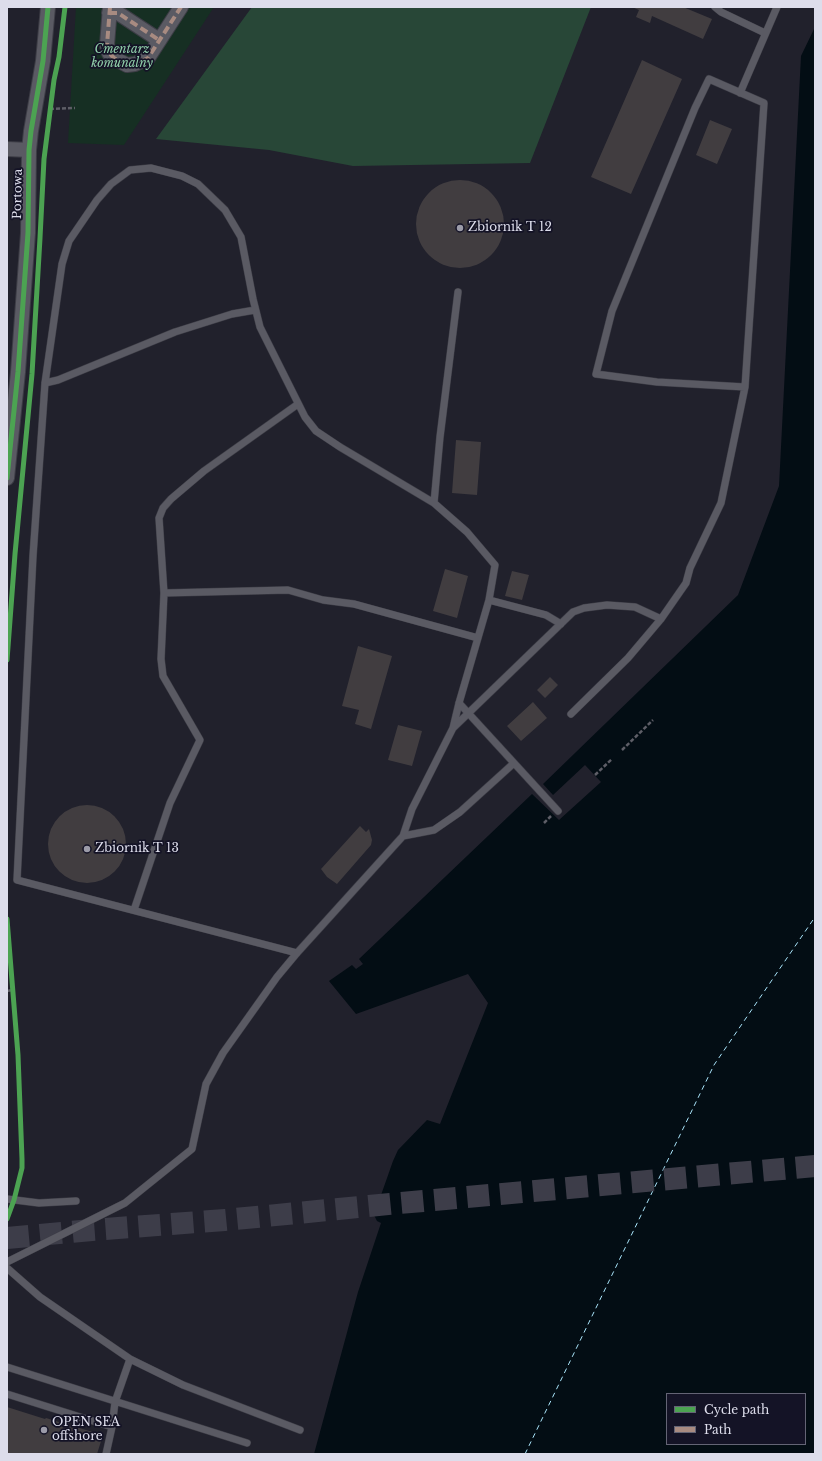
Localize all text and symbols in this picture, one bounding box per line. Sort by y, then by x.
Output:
park label: Cmentarz komunalny [91,43,153,71]
street label: Portowa [10,169,26,219]
place label: Zbiornik T 12 [468,221,552,235]
marker: Zbiornik T 12 [455,223,465,233]
place label: Zbiornik T 13 [95,842,179,856]
marker: Zbiornik T 13 [82,844,92,854]
legend [666,1393,806,1445]
text: Cycle path [704,1402,769,1417]
place label: OPEN SEA offshore [52,1416,120,1444]
text: Path [704,1422,732,1437]
marker: OPEN SEA offshore [39,1425,49,1435]

